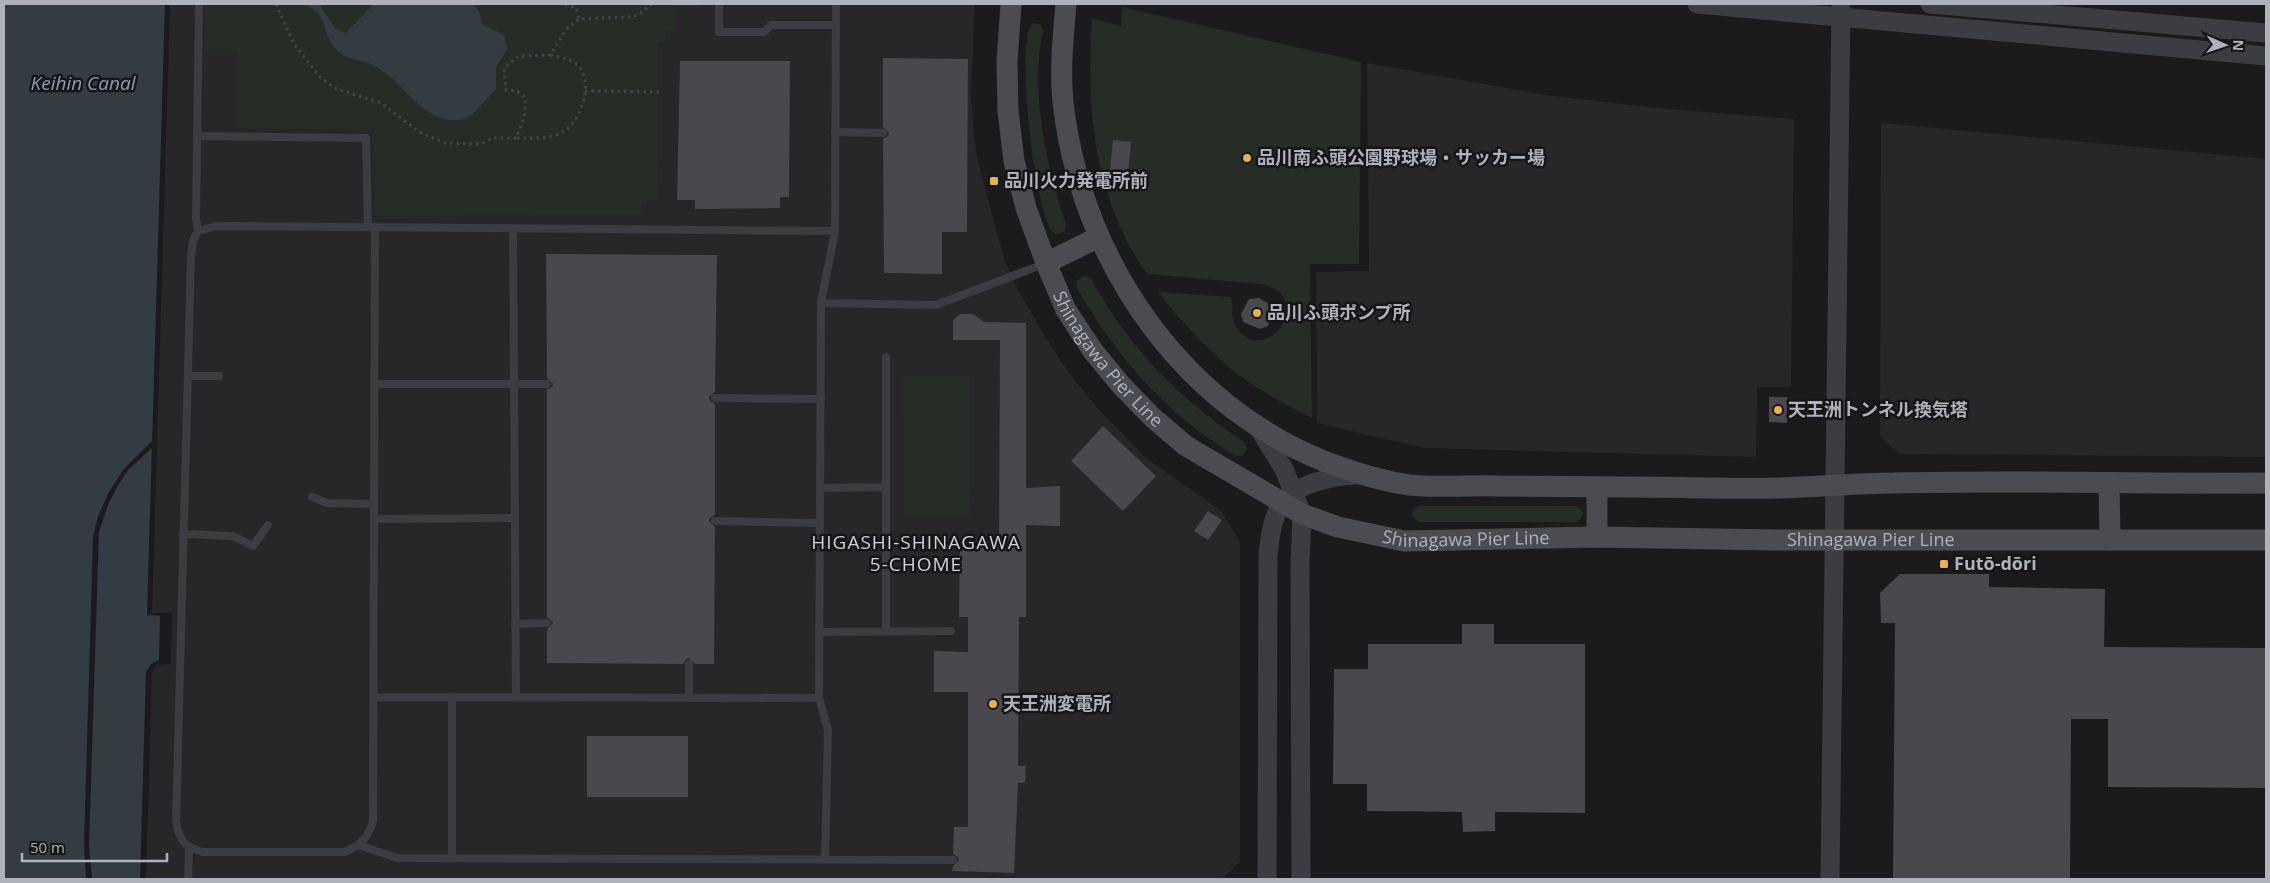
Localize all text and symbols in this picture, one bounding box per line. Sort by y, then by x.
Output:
north arrow [2200,20,2250,70]
text: N [2229,39,2248,51]
water label: Keihin Canal [31,70,137,96]
place label: 品川南ふ頭公園野球場・サッカー場 [1257,145,1545,169]
marker: 品川南ふ頭公園野球場・サッカー場 [1241,152,1253,164]
place label: 品川火力発電所前 [1004,168,1148,192]
marker: 品川火力発電所前 [988,175,1000,187]
street label: Shinagawa Pier Line [1048,287,1168,432]
place label: 品川ふ頭ポンプ所 [1267,300,1410,324]
marker: 品川ふ頭ポンプ所 [1251,307,1263,319]
place label: 天王洲トンネル換気塔 [1788,397,1968,421]
marker: 天王洲トンネル換気塔 [1772,404,1784,416]
street label: Shinagawa Pier Line [1380,524,1550,552]
street label: Shinagawa Pier Line [1787,527,1955,551]
district label: HIGASHI-SHINAGAWA 5-CHOME [811,529,1021,577]
place label: Futō-dōri [1954,551,2037,575]
marker: Futō-dōri [1938,558,1950,570]
place label: 天王洲変電所 [1003,691,1111,715]
marker: 天王洲変電所 [987,698,999,710]
scale bar [22,830,168,862]
text: 50 m [30,837,65,857]

